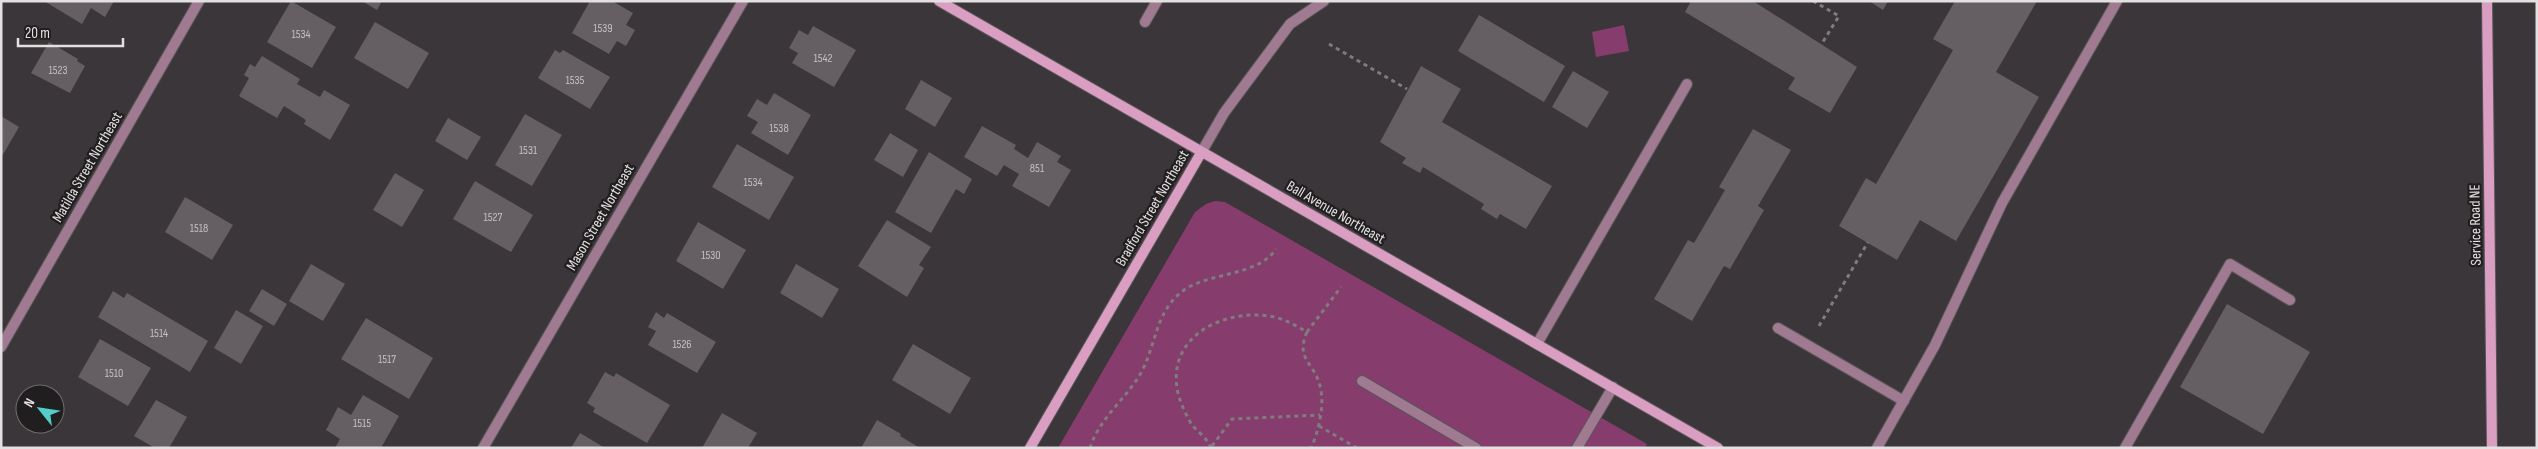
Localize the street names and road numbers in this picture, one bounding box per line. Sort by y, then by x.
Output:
street label: Matilda Street Northeast [48,108,127,226]
street label: Bradford Street Northeast [1111,146,1194,270]
street label: Mason Street Northeast [562,160,639,274]
street label: Ball Avenue Northeast [1283,177,1389,249]
street label: Service Road NE [2465,184,2486,266]

